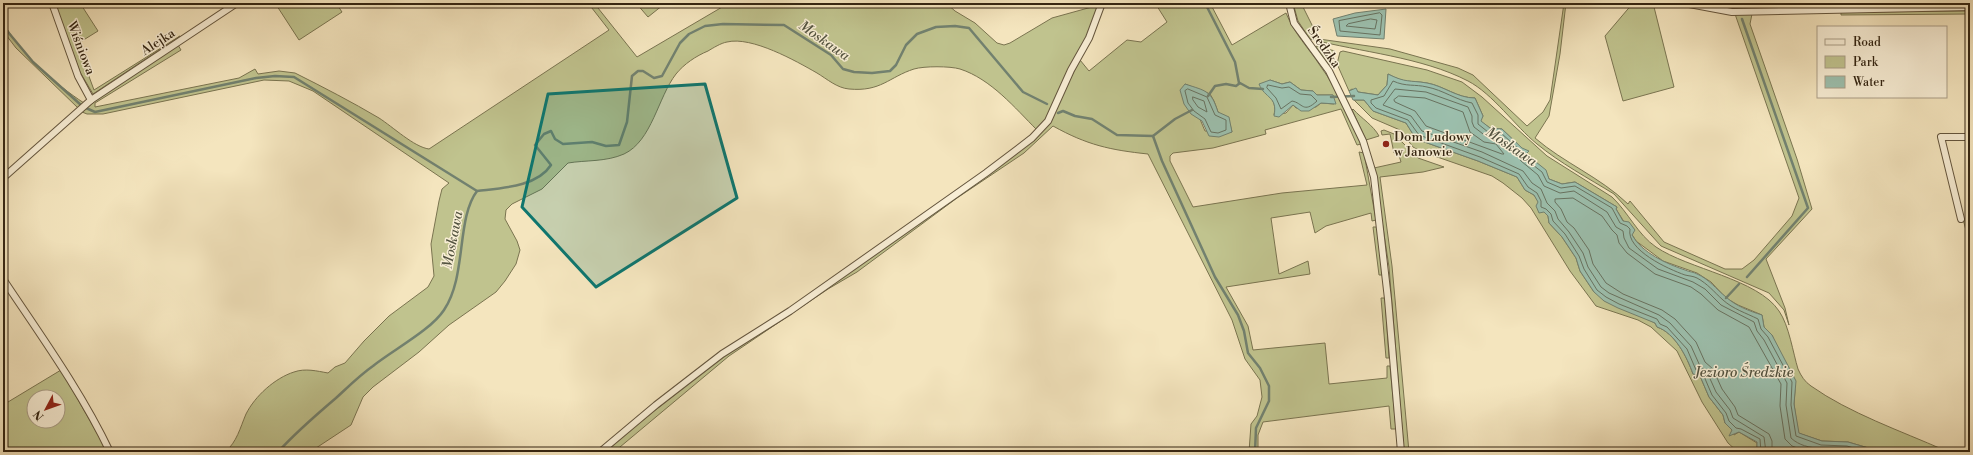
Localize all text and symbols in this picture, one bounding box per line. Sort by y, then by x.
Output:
water label: Moskawa [795,17,853,65]
street label: Wiśniowa [63,18,99,77]
street label: Średzka [1304,23,1345,71]
street label: Alejka [137,25,178,59]
legend [1817,26,1947,98]
text: Road [1853,35,1881,50]
text: Park [1853,55,1879,70]
text: Water [1852,75,1885,90]
water label: Moskawa [1482,123,1540,171]
place label: Dom Ludowy w Janowie [1393,129,1472,160]
marker: Dom Ludowy w Janowie [1381,139,1391,149]
water label: Moskawa [439,209,467,270]
water label: Jezioro Średzkie [1693,362,1794,382]
north arrow [26,389,66,429]
text: N [31,407,47,423]

